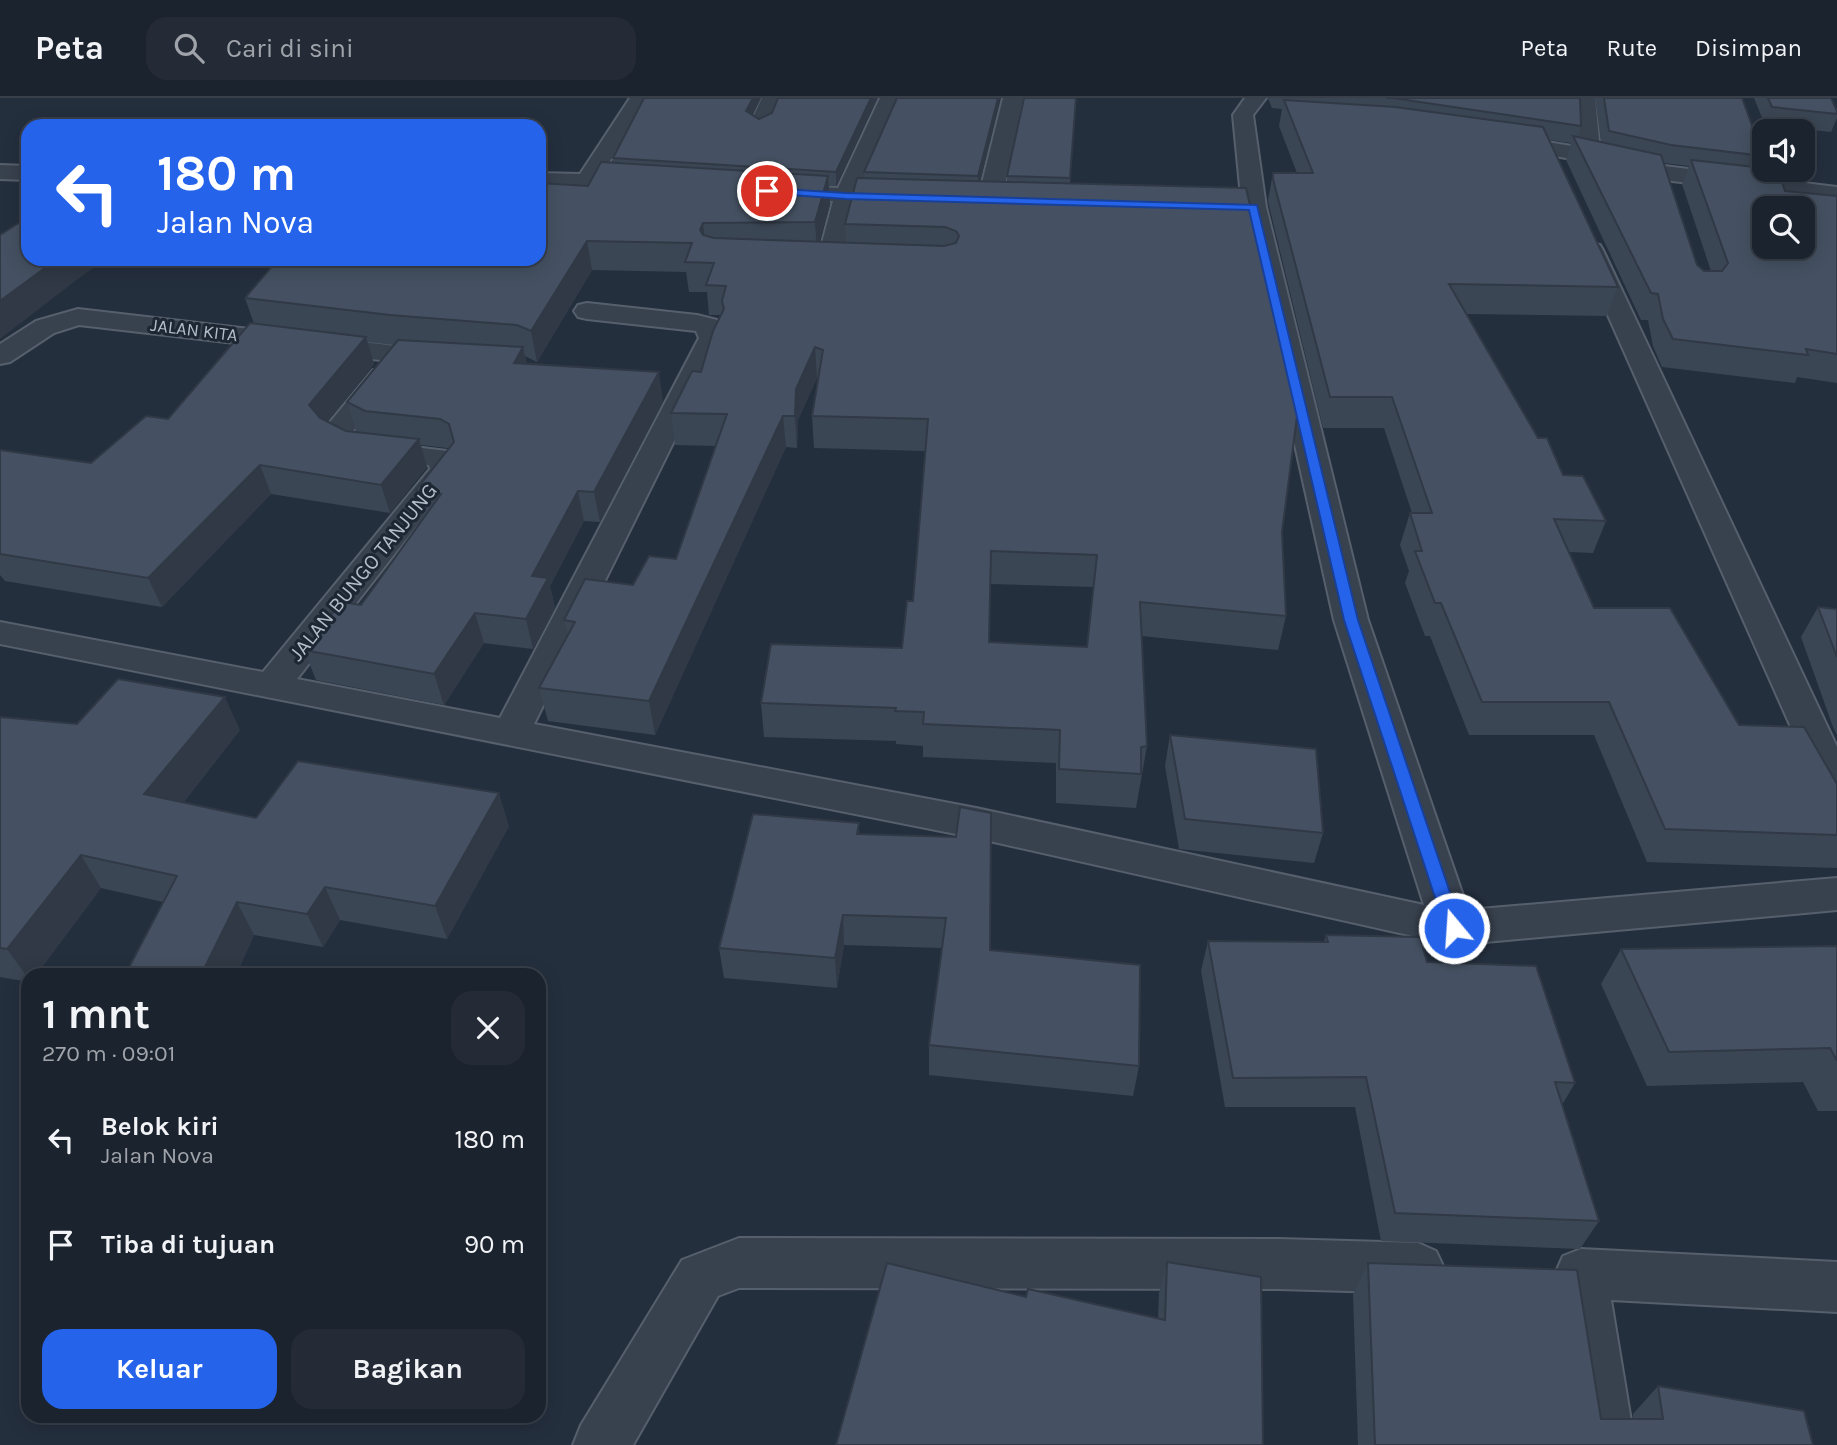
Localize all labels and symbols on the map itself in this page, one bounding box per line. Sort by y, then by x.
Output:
pin [737,161,797,221]
street label: JALAN KITA [149,314,239,346]
street label: JALAN BUNGO TANJUNG [284,479,442,665]
position arrow [1417,891,1491,965]

